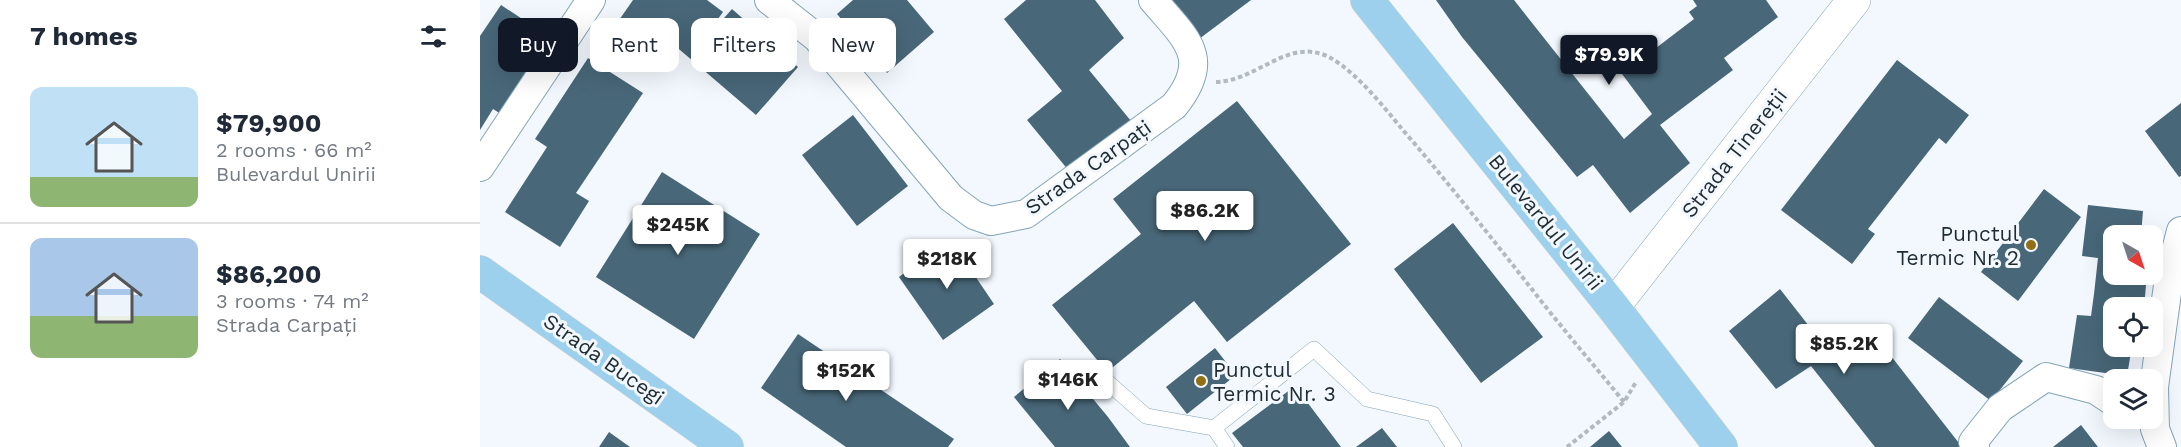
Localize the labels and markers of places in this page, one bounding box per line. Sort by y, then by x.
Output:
pin: $79.9K [1560,35,1658,86]
pin: $86.2K [1156,191,1254,242]
pin: $245K [636,205,720,256]
place label: Punctul Termic Nr. 2 [1896,221,2020,270]
marker: Punctul Termic Nr. 2 [2024,238,2038,252]
pin: $218K [905,239,989,290]
pin: $85.2K [1795,324,1893,375]
pin: $152K [804,351,888,402]
place label: Punctul Termic Nr. 3 [1213,357,1336,406]
pin: $146K [1026,360,1110,411]
marker: Punctul Termic Nr. 3 [1194,374,1208,388]

